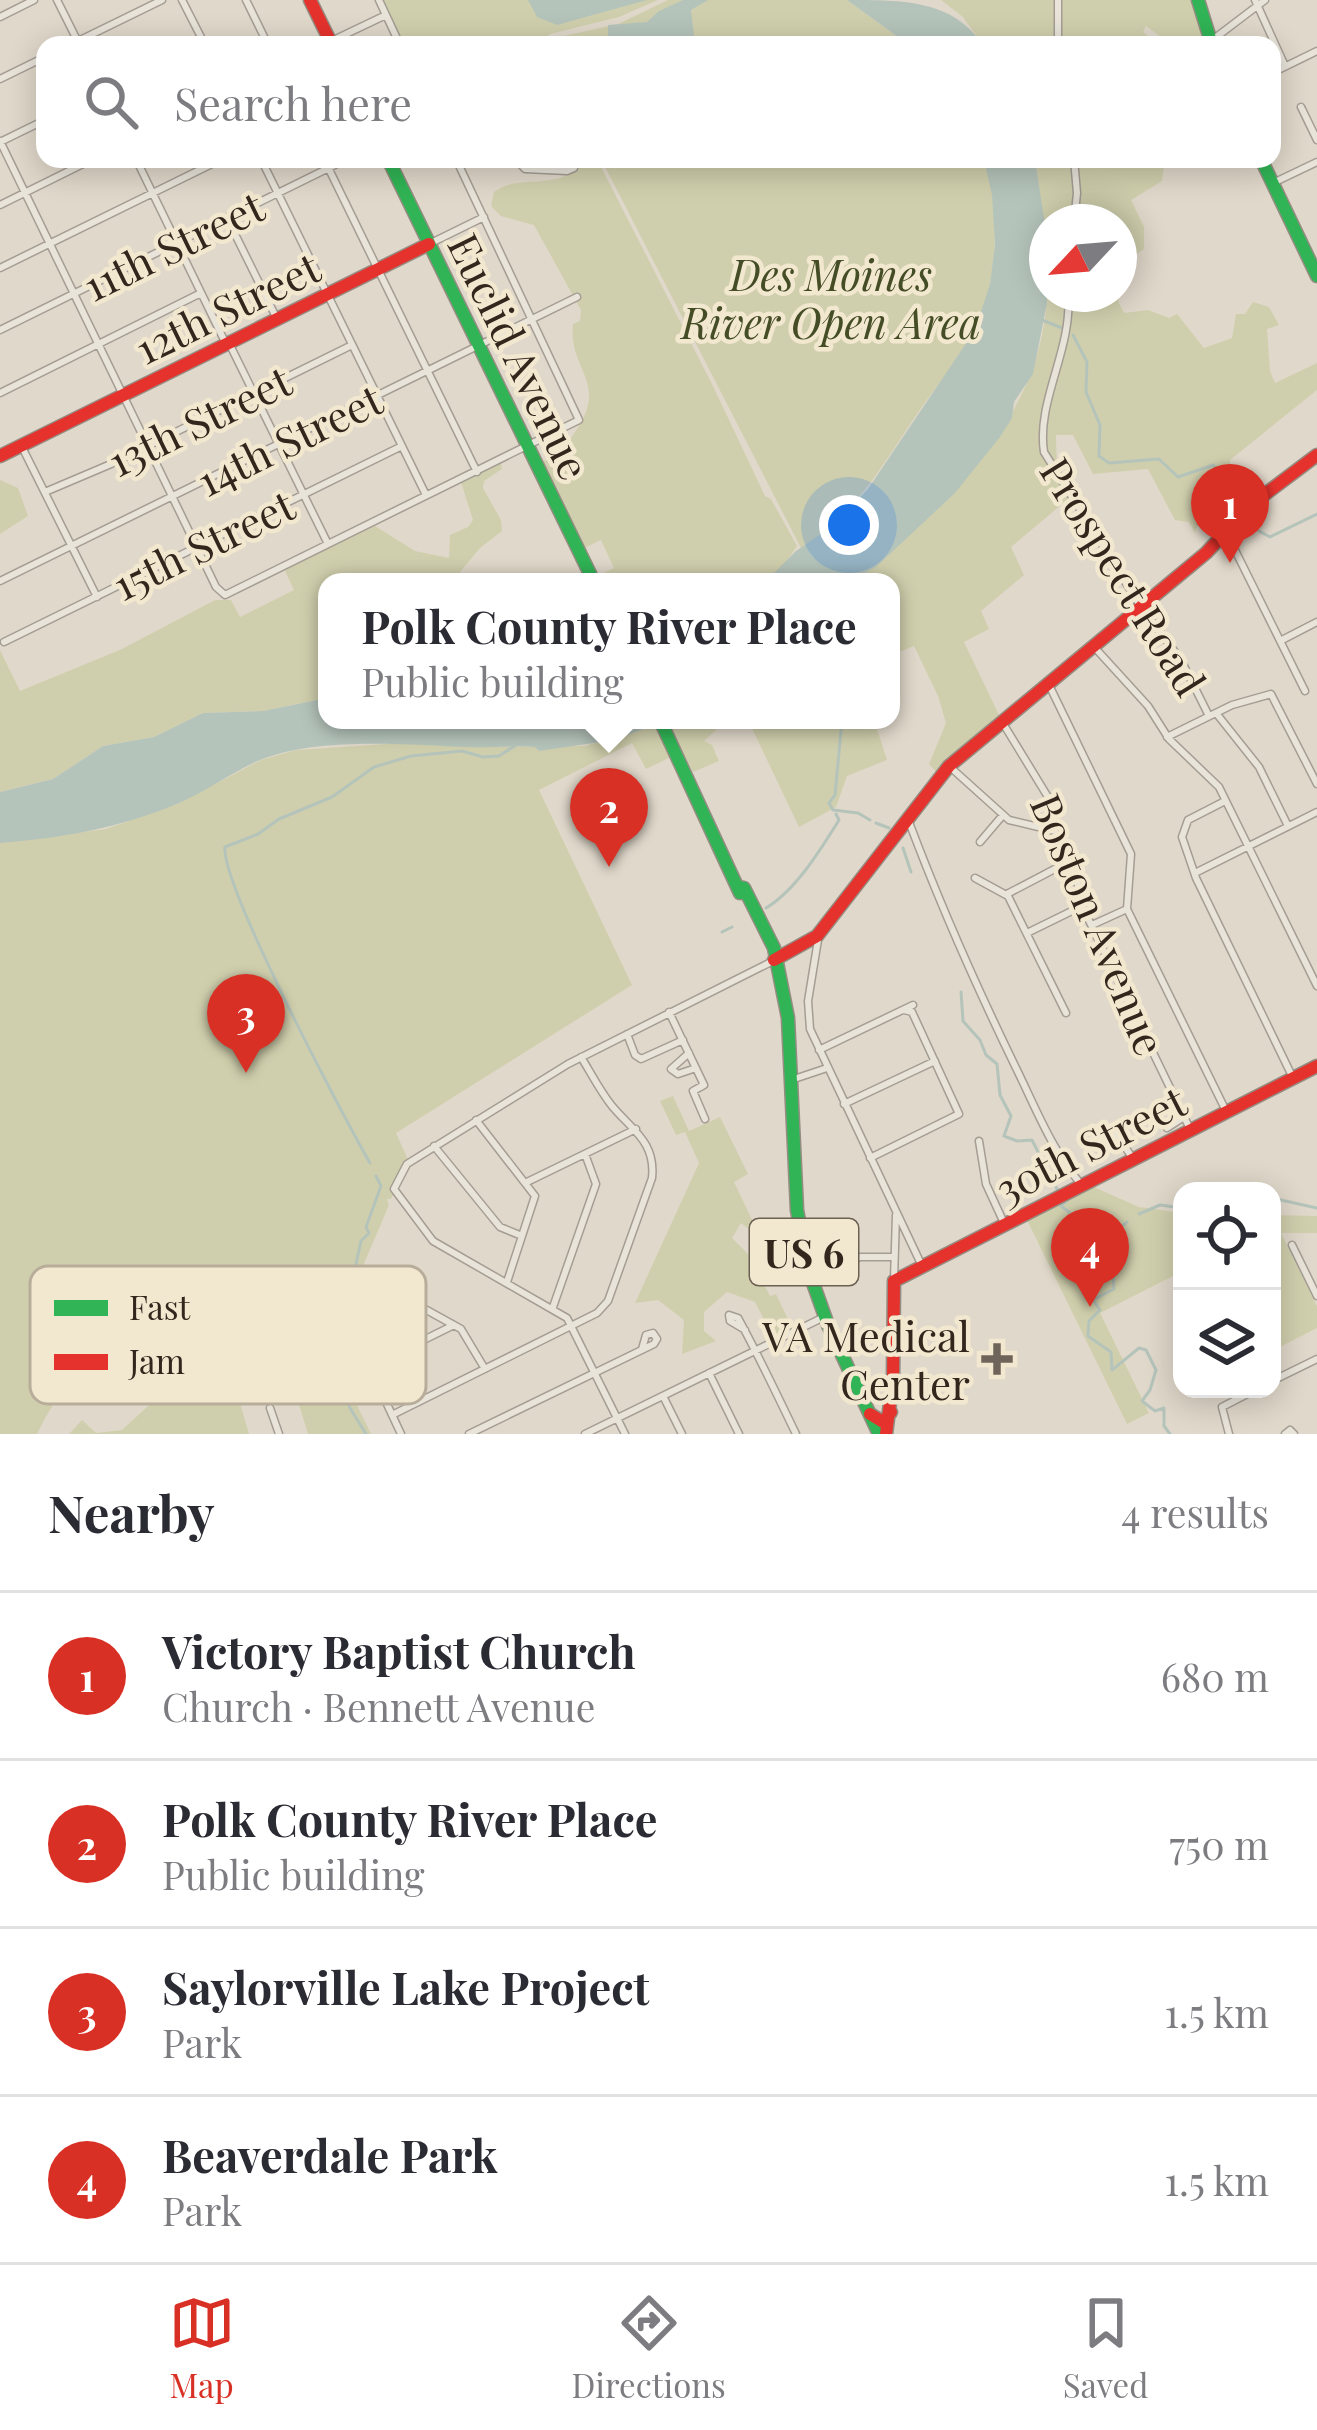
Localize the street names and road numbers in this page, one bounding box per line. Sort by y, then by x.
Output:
street label: 11th Street [74,177,273,313]
street label: Euclid Avenue [436,224,604,488]
street label: 12th Street [126,238,329,376]
street label: 13th Street [98,351,301,488]
street label: 14th Street [187,370,392,508]
street label: Prospect Road [1029,446,1219,706]
street label: 15th Street [103,476,304,612]
street label: Boston Avenue [1019,785,1179,1063]
street label: 30th Street [985,1072,1196,1216]
road number: US 6 [750,1219,858,1285]

